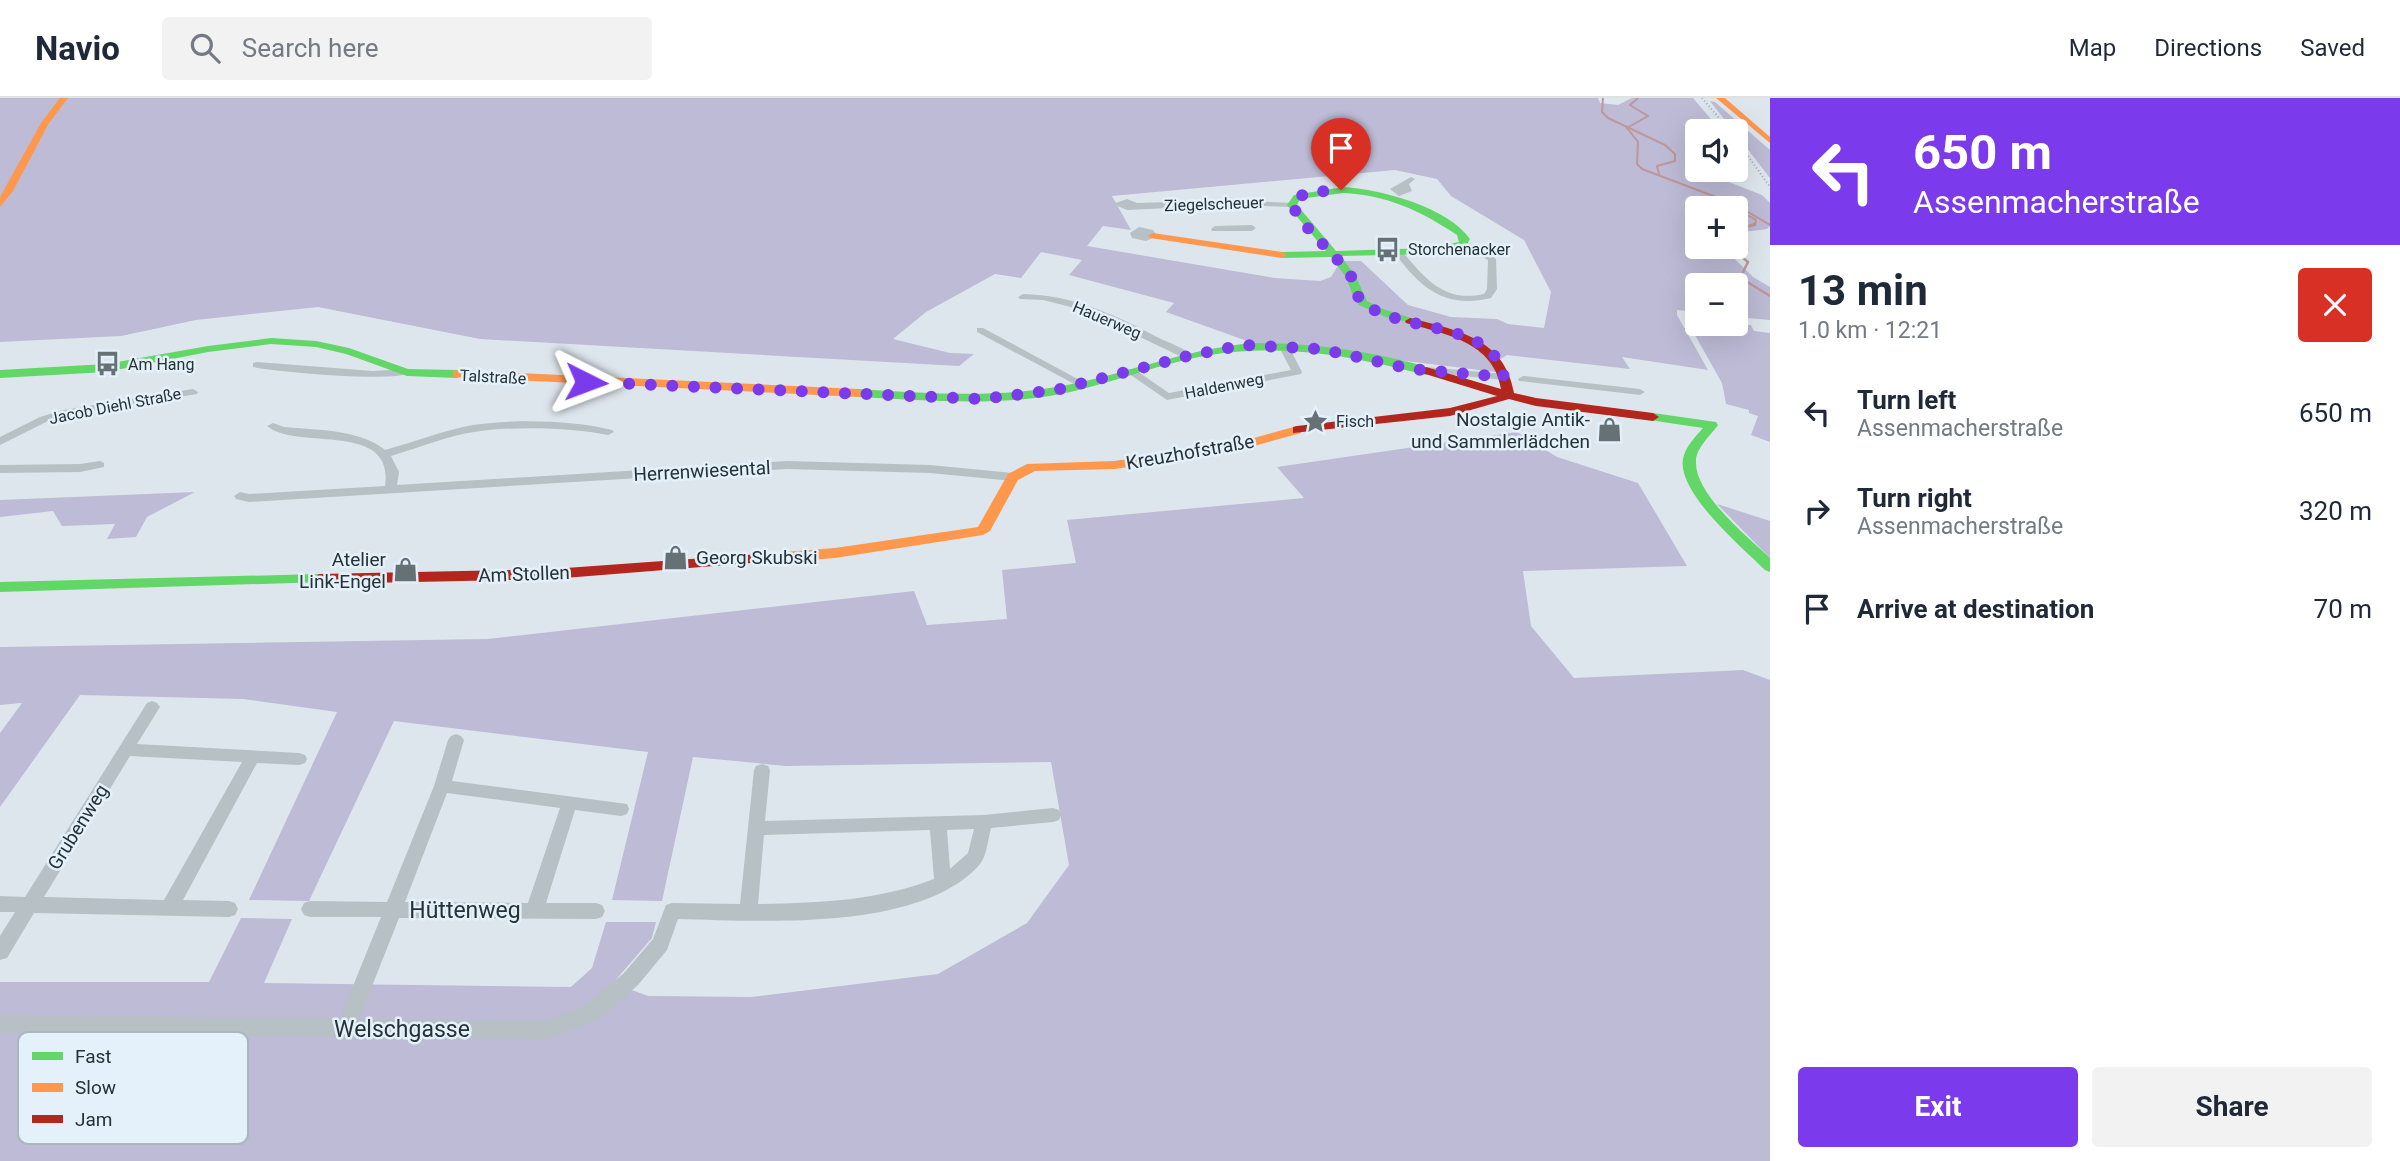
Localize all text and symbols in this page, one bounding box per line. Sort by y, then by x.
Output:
search box [162,17,652,80]
text: Navio [35,29,120,68]
icon: search [186,29,224,67]
text: Search here [242,33,379,63]
text: Map [2069,34,2116,62]
text: Directions [2154,34,2262,62]
text: Saved [2300,34,2365,62]
pin [1311,118,1371,190]
map controls [1685,119,1748,336]
button: sound [1685,119,1748,182]
text: 650 m [1913,124,2052,181]
icon: left [1798,126,1889,217]
icon: arrive [1322,129,1360,167]
text: Assenmacherstraße [1913,183,2200,221]
street label: Ziegelscheuer [1164,193,1265,215]
button: + [1685,196,1748,259]
bus stop icon: Storchenacker [1374,235,1402,263]
place label: Storchenacker [1408,240,1511,259]
text: 13 min [1798,266,1928,315]
button: close [2298,268,2372,342]
button: − [1685,273,1748,336]
street label: Hauerweg [1070,297,1144,343]
text: 1.0 km · 12:21 [1798,317,1942,344]
position arrow [549,345,623,419]
bus stop icon: Am Hang [94,350,122,378]
place label: Am Hang [128,355,194,374]
street label: Talstraße [459,366,527,388]
street label: Haldenweg [1183,369,1265,403]
street label: Jacob Diehl Straße [47,384,183,428]
text: Turn left [1857,385,1956,415]
icon: left [1798,394,1836,432]
text: 650 m [2299,398,2372,428]
place icon: Fisch [1302,407,1330,435]
place label: Nostalgie Antik- und Sammlerlädchen [1411,408,1590,453]
place label: Fisch [1336,412,1374,431]
text: Assenmacherstraße [1857,415,2063,442]
shop icon: Nostalgie Antik- und Sammlerlädchen [1596,416,1624,444]
street label: Kreuzhofstraße [1124,429,1256,475]
street label: Herrenwiesental [633,456,771,486]
text: Turn right [1857,483,1972,513]
icon: right [1798,492,1836,530]
text: 320 m [2299,496,2372,526]
text: Assenmacherstraße [1857,513,2063,540]
shop icon: Georg Skubski [662,543,690,571]
place label: Georg Skubski [696,546,818,569]
place label: Atelier Link-Engel [299,548,387,593]
shop icon: Atelier Link-Engel [392,556,420,584]
street label: Am Stollen [478,561,570,587]
icon: arrive [1798,590,1836,628]
text: Arrive at destination [1857,594,2094,624]
text: 70 m [2314,594,2372,624]
street label: Grubenweg [43,780,113,874]
street label: Hüttenweg [409,897,521,924]
street label: Welschgasse [334,1016,470,1043]
legend [18,1032,248,1144]
text: Fast [75,1045,112,1068]
button: Exit [1798,1067,2078,1147]
button: Share [2092,1067,2372,1147]
text: Slow [75,1076,116,1099]
text: Jam [75,1108,112,1131]

